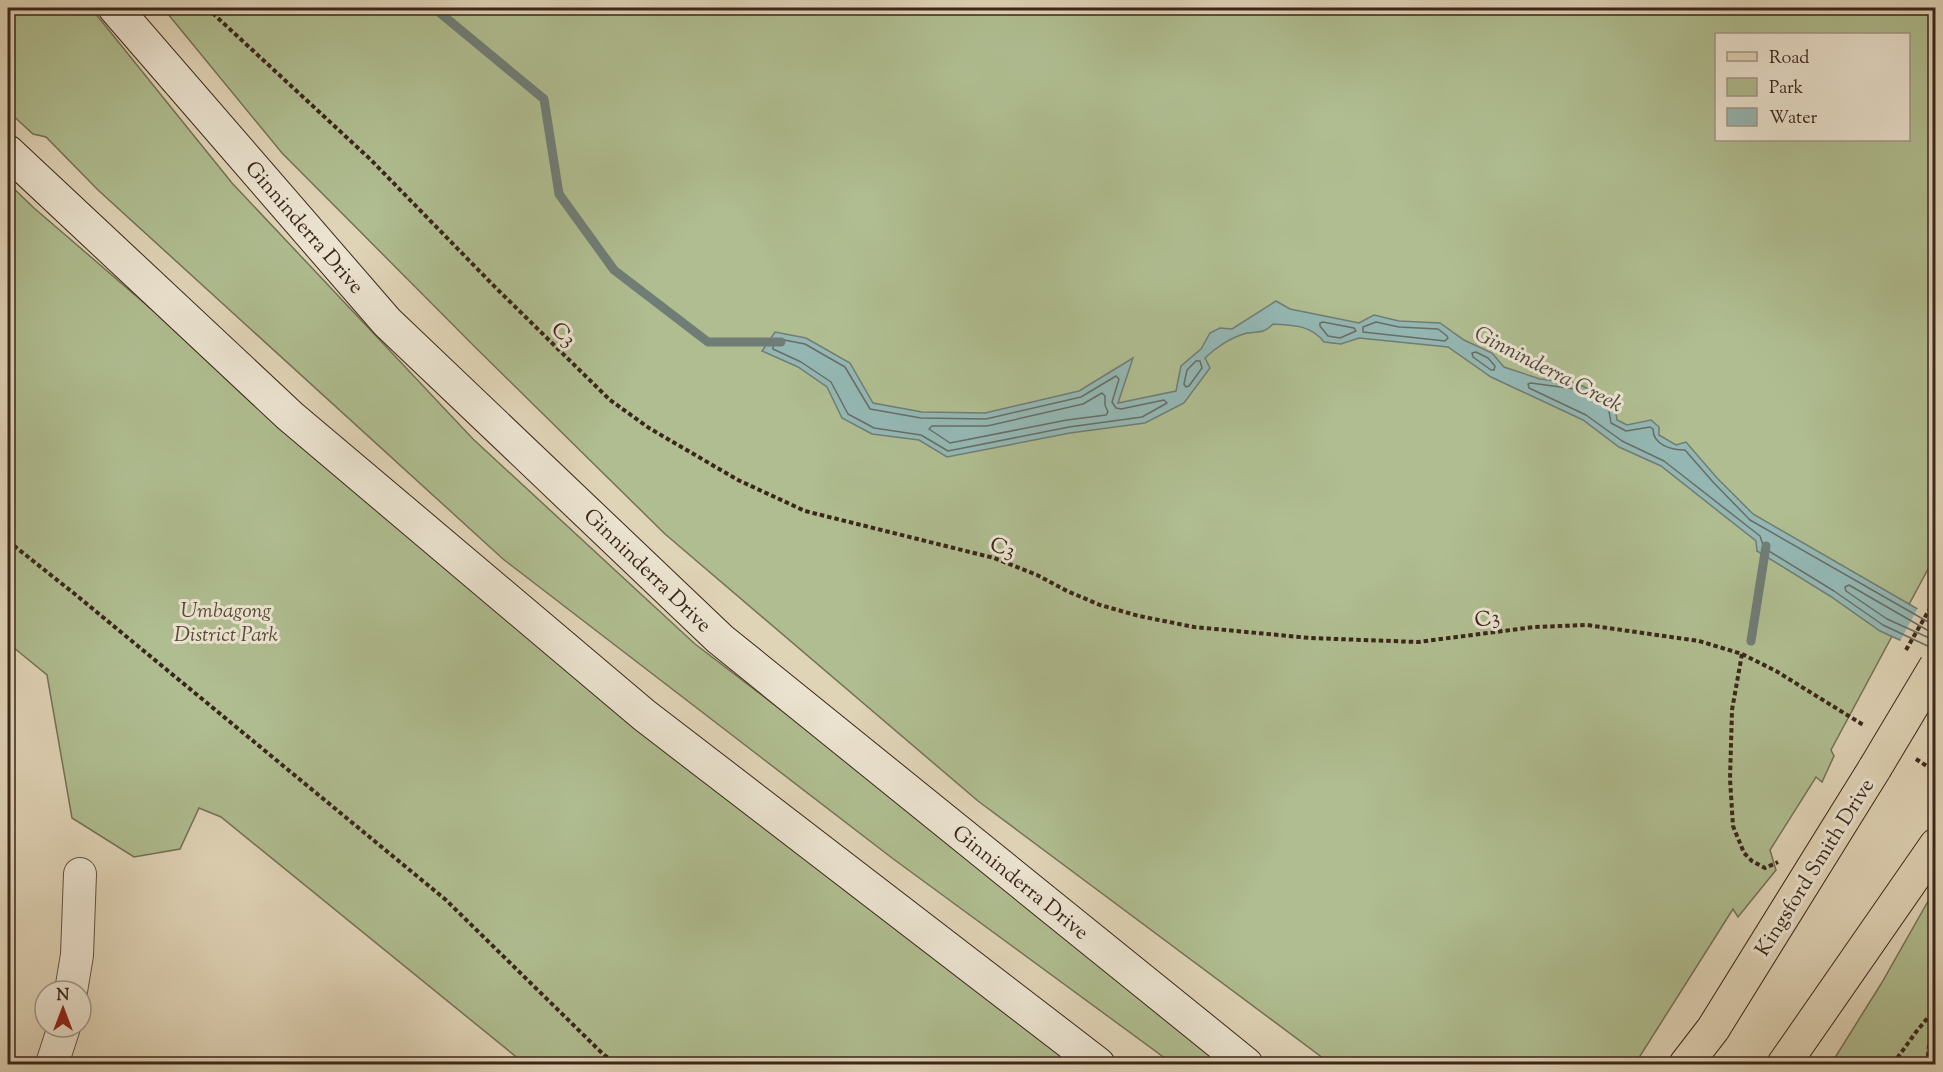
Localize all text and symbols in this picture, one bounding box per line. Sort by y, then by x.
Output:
legend [1715,33,1910,141]
text: Road [1769,46,1809,72]
text: Park [1769,76,1804,102]
text: Water [1769,106,1818,132]
street label: Ginninderra Drive [237,155,370,302]
street label: C3 [543,316,582,355]
water label: Ginninderra Creek [1468,319,1628,422]
street label: Ginninderra Drive [576,502,717,641]
street label: C3 [986,531,1019,567]
park label: Umbagong District Park [174,597,279,651]
street label: C3 [1473,603,1502,637]
street label: Kingsford Smith Drive [1749,773,1883,963]
street label: Ginninderra Drive [945,819,1094,948]
north arrow [33,979,93,1039]
text: N [57,985,70,1008]

